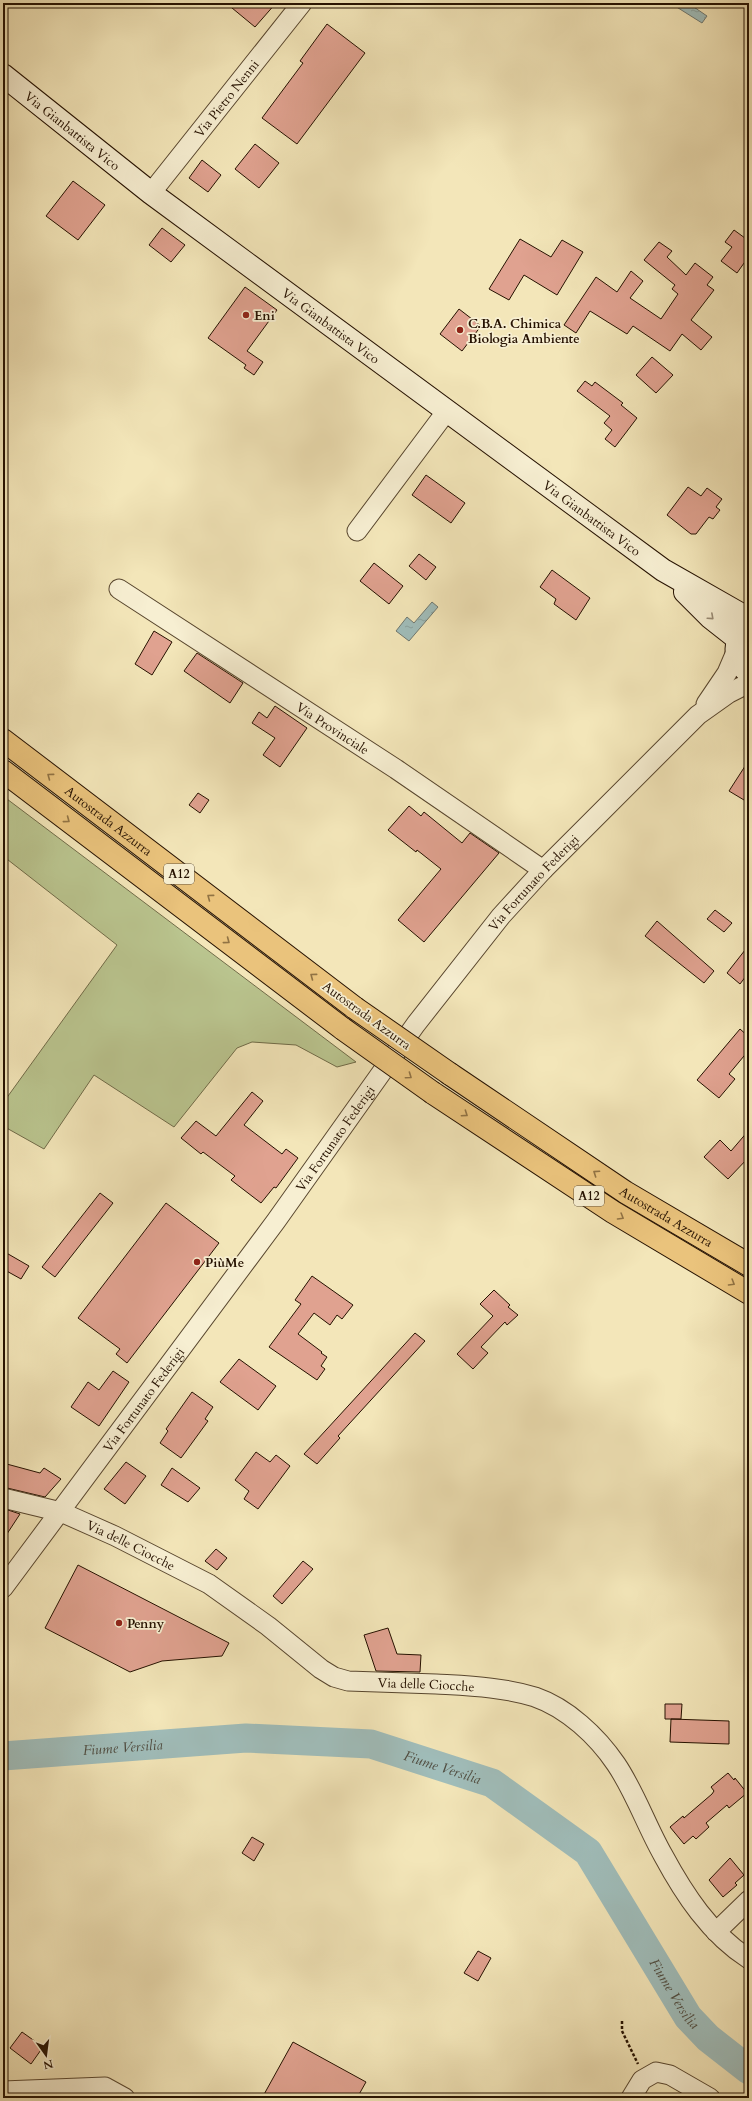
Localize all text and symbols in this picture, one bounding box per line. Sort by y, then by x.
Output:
street label: Via Pietro Nenni [191,56,264,141]
street label: Via Gianbattista Vico [20,88,124,175]
street label: Via Gianbattista Vico [278,284,383,369]
place label: Eni [254,307,275,325]
marker: Eni [241,310,251,320]
place label: C.B.A. Chimica Biologia Ambiente [468,315,580,348]
marker: C.B.A. Chimica Biologia Ambiente [455,325,465,335]
street label: Via Gianbattista Vico [539,476,644,561]
one-way arrow [706,612,714,620]
street label: Via Provinciale [292,698,372,759]
one-way arrow [48,774,55,781]
street label: Autostrada Azzurra [61,782,156,861]
one-way arrow [63,815,70,822]
street label: Via Fortunato Federigi [485,831,584,935]
road number: A12 [164,864,194,884]
one-way arrow [207,895,214,902]
one-way arrow [222,936,229,943]
one-way arrow [310,973,317,981]
street label: Autostrada Azzurra [318,978,415,1054]
one-way arrow [404,1071,411,1078]
street label: Via Fortunato Federigi [292,1082,380,1195]
one-way arrow [461,1109,468,1117]
one-way arrow [593,1170,600,1178]
street label: Autostrada Azzurra [615,1183,716,1252]
road number: A12 [574,1186,604,1206]
one-way arrow [617,1212,624,1219]
place label: PiùMe [205,1254,244,1272]
marker: PiùMe [192,1257,202,1267]
one-way arrow [728,1278,735,1285]
street label: Via Fortunato Federigi [99,1344,189,1456]
street label: Via delle Ciocche [83,1516,178,1575]
place label: Penny [127,1615,165,1633]
marker: Penny [114,1618,124,1628]
street label: Via delle Ciocche [377,1674,475,1696]
water label: Fiume Versilia [82,1735,163,1760]
water label: Fiume Versilia [401,1746,483,1789]
water label: Fiume Versilia [645,1955,703,2033]
north arrow [26,2035,66,2075]
text: N [41,2056,55,2073]

